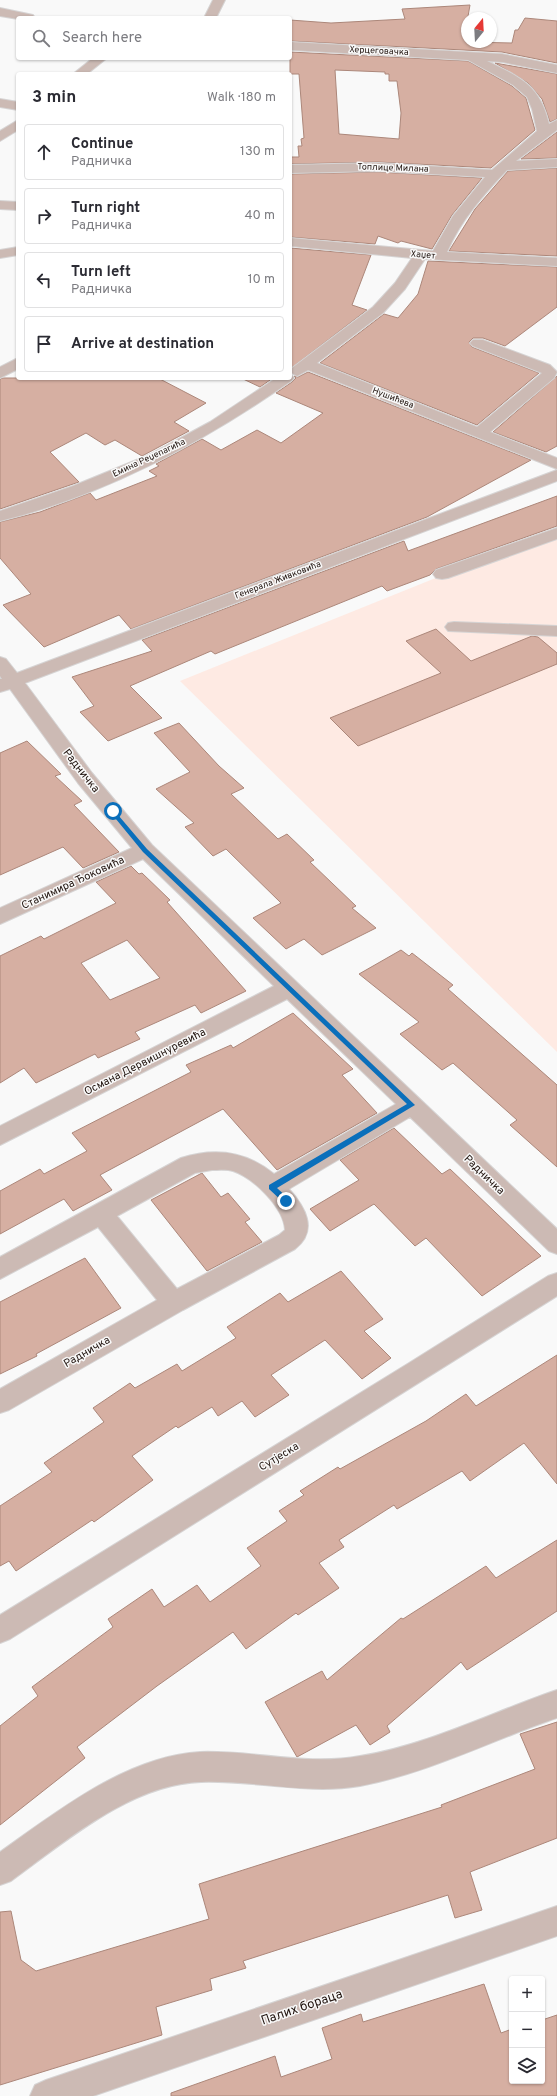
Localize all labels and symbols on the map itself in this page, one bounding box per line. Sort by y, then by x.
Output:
north arrow [461,12,497,48]
street label: Херцеговачка [349,44,409,58]
street label: Топлице Милана [357,161,429,175]
street label: Хаџет [410,248,436,262]
street label: Нушићева [371,385,416,411]
street label: Емина Реџепагића [111,436,187,480]
street label: Генерала Живковића [233,558,323,601]
street label: Радничка [60,746,102,796]
route start [104,802,122,820]
street label: Станимира Ђоковића [19,853,127,913]
street label: Османа Дервишнуревића [82,1025,208,1099]
street label: Радничка [461,1152,508,1198]
route end [277,1192,295,1210]
street label: Радничка [61,1333,113,1371]
street label: Сутјеска [256,1439,302,1474]
street label: Палих бораца [259,1987,345,2029]

